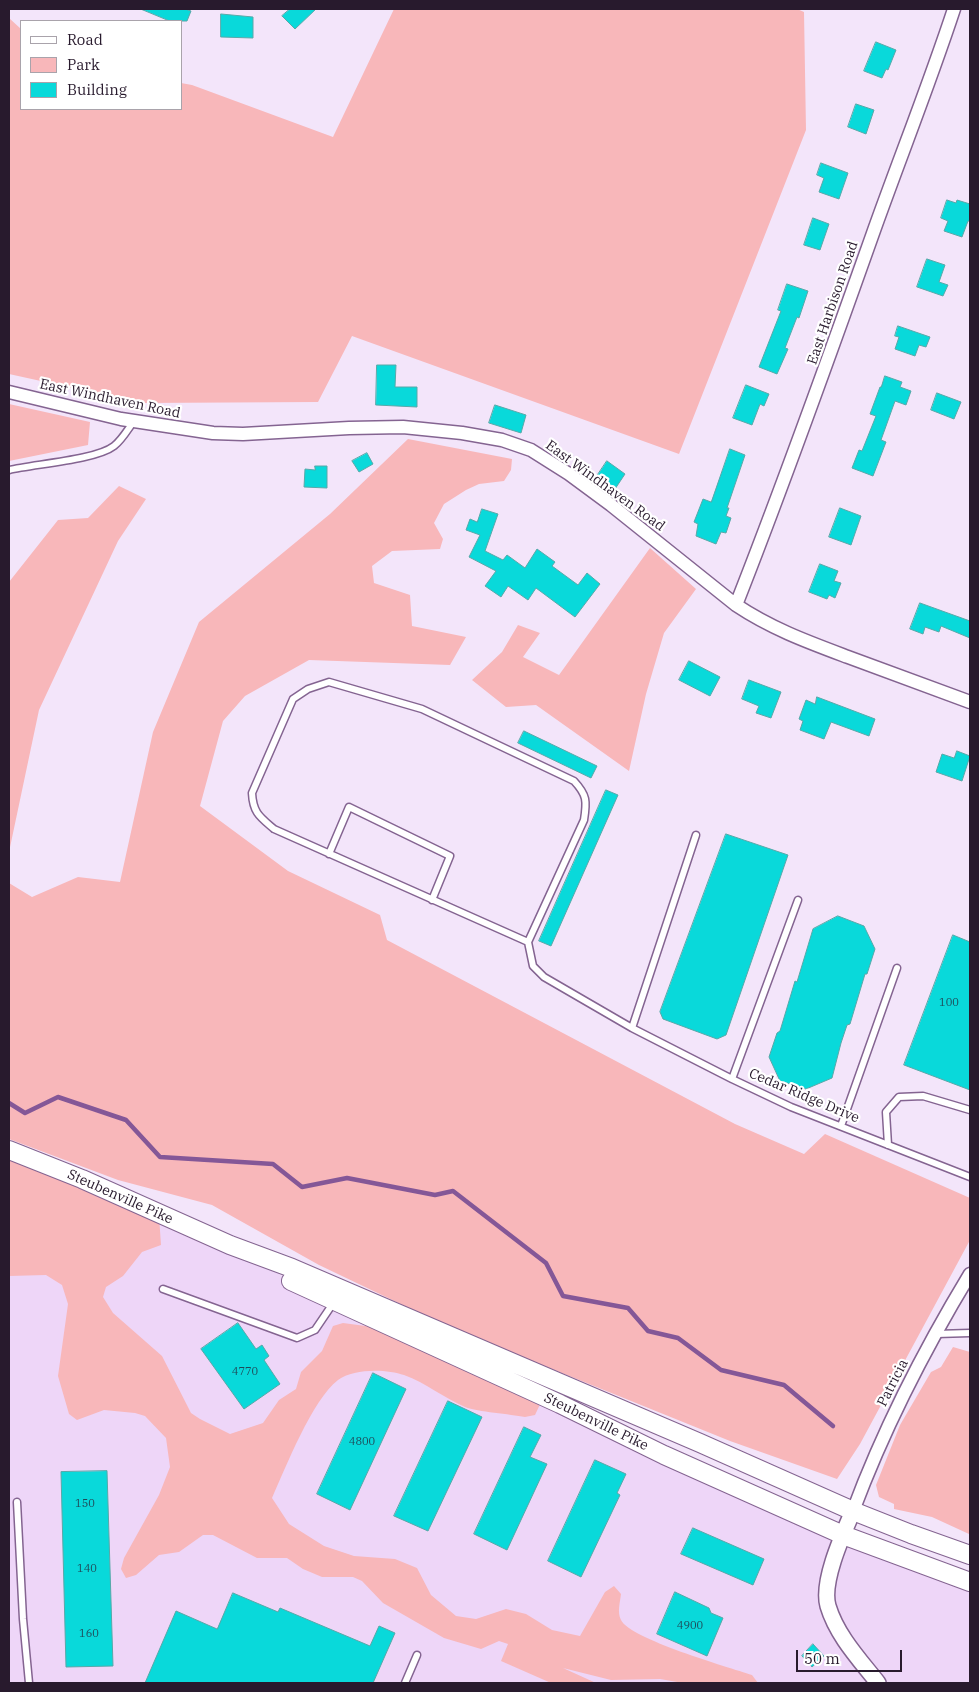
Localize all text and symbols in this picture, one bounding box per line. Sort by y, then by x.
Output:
legend [20,20,182,110]
text: Road [67,30,103,49]
text: Park [67,55,100,74]
text: Building [67,80,127,99]
street label: East Harbison Road [804,239,862,367]
street label: East Windhaven Road [38,376,182,422]
street label: East Windhaven Road [542,437,668,535]
house number: 100 [939,996,959,1010]
street label: Cedar Ridge Drive [746,1065,862,1127]
street label: Steubenville Pike [65,1166,175,1228]
street label: Patricia [874,1357,912,1409]
house number: 4770 [232,1365,258,1379]
street label: Steubenville Pike [541,1390,651,1454]
house number: 4800 [349,1435,375,1449]
house number: 150 [75,1497,95,1511]
house number: 140 [77,1562,97,1576]
house number: 4900 [677,1619,703,1633]
house number: 160 [79,1627,99,1641]
scale bar [799,1640,905,1672]
text: 50 m [804,1649,840,1668]

